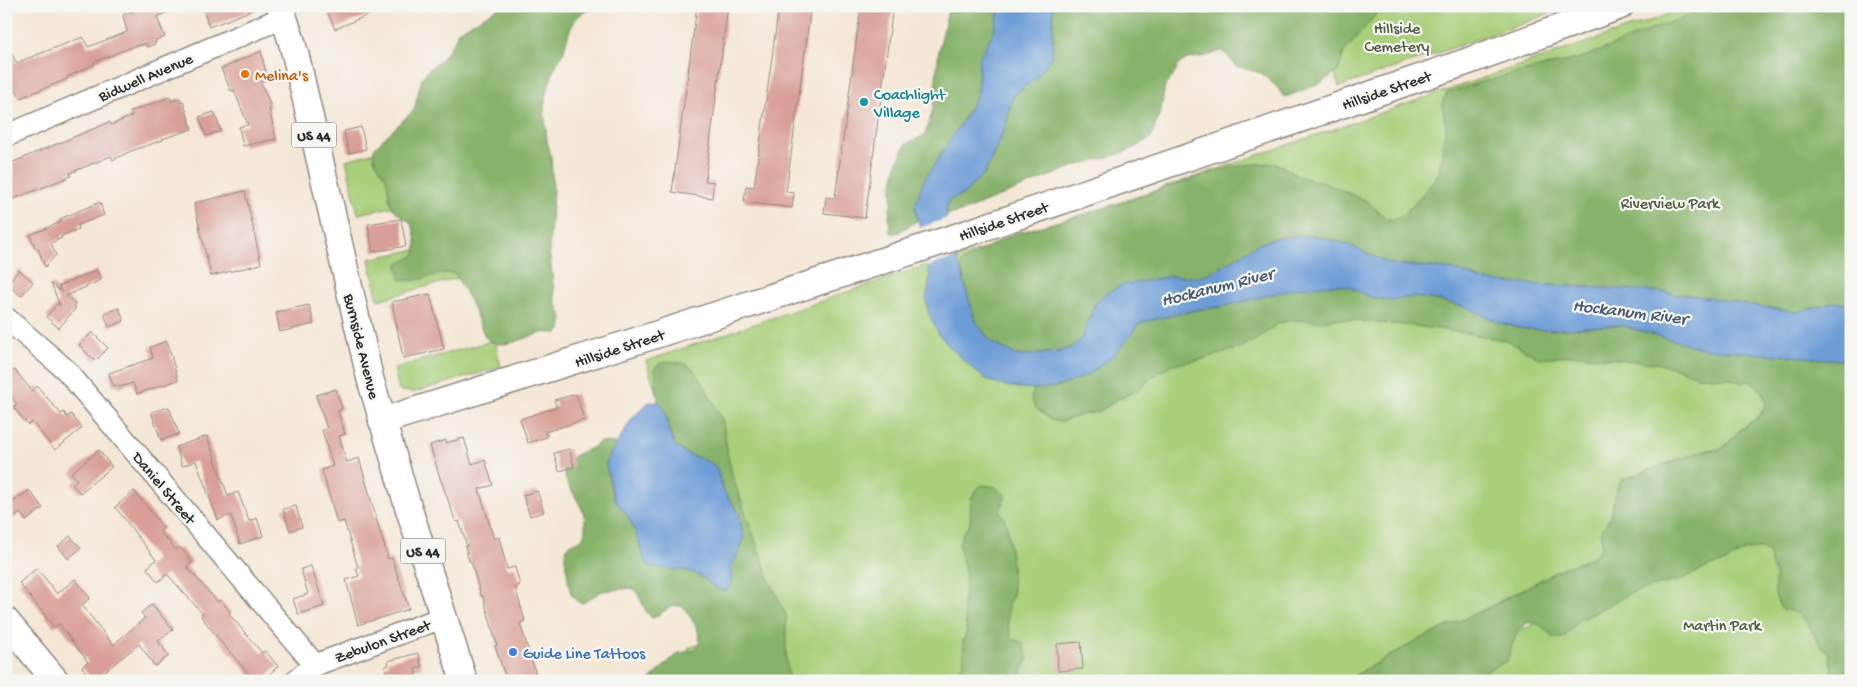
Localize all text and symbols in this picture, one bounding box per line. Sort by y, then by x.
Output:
park label: Hillside Cemetery [1365,21,1430,58]
street label: Bidwell Avenue [95,51,197,108]
marker: Melina's [239,68,251,80]
place label: Melina's [255,68,309,87]
street label: Hillside Street [1340,68,1436,116]
place label: Coachlight Village [873,87,947,124]
marker: Coachlight Village [858,96,870,108]
road number: US 44 [292,122,336,148]
park label: Riverview Park [1621,196,1721,215]
street label: Hillside Street [957,199,1053,247]
water label: Hockanum River [1159,263,1279,312]
street label: Burnside Avenue [337,291,382,402]
water label: Hockanum River [1571,296,1692,331]
street label: Hillside Street [573,326,669,374]
street label: Daniel Street [126,448,199,530]
road number: US 44 [400,538,446,564]
street label: Zebulon Street [333,617,435,669]
park label: Martin Park [1683,618,1763,637]
marker: Guide Line Tattoos [507,646,519,658]
place label: Guide Line Tattoos [523,646,646,665]

